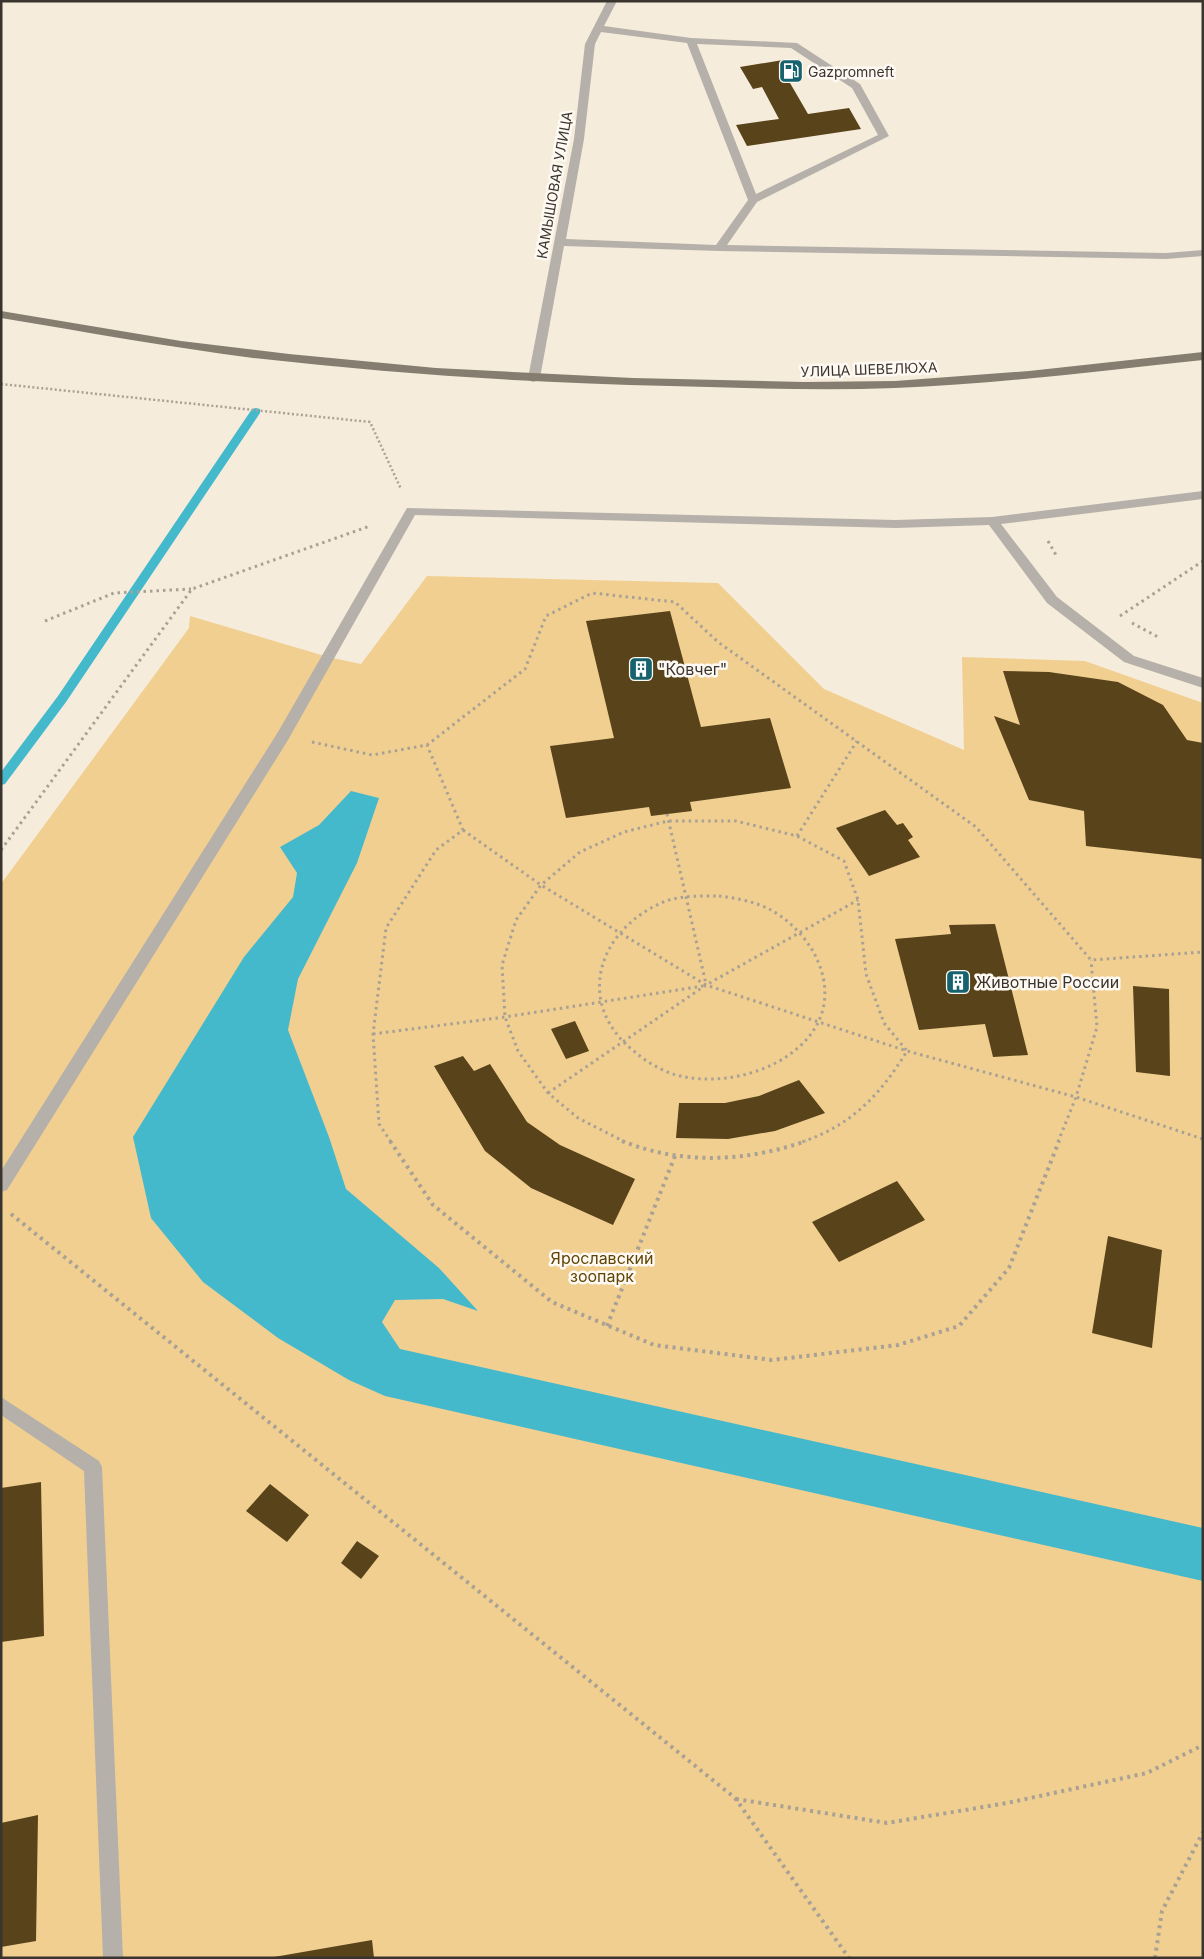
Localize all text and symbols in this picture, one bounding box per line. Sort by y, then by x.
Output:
fuel station icon: Gazpromneft [778,58,804,84]
place label: Gazpromneft [808,63,894,80]
street label: КАМЫШОВАЯ УЛИЦА [533,110,575,260]
street label: УЛИЦА ШЕВЕЛЮХА [800,358,938,380]
building icon: "Ковчег" [628,656,654,682]
place label: "Ковчег" [658,659,727,679]
building icon: Животные России [945,969,971,995]
place label: Животные России [976,972,1119,992]
park label: Ярославский зоопарк [551,1248,653,1286]

